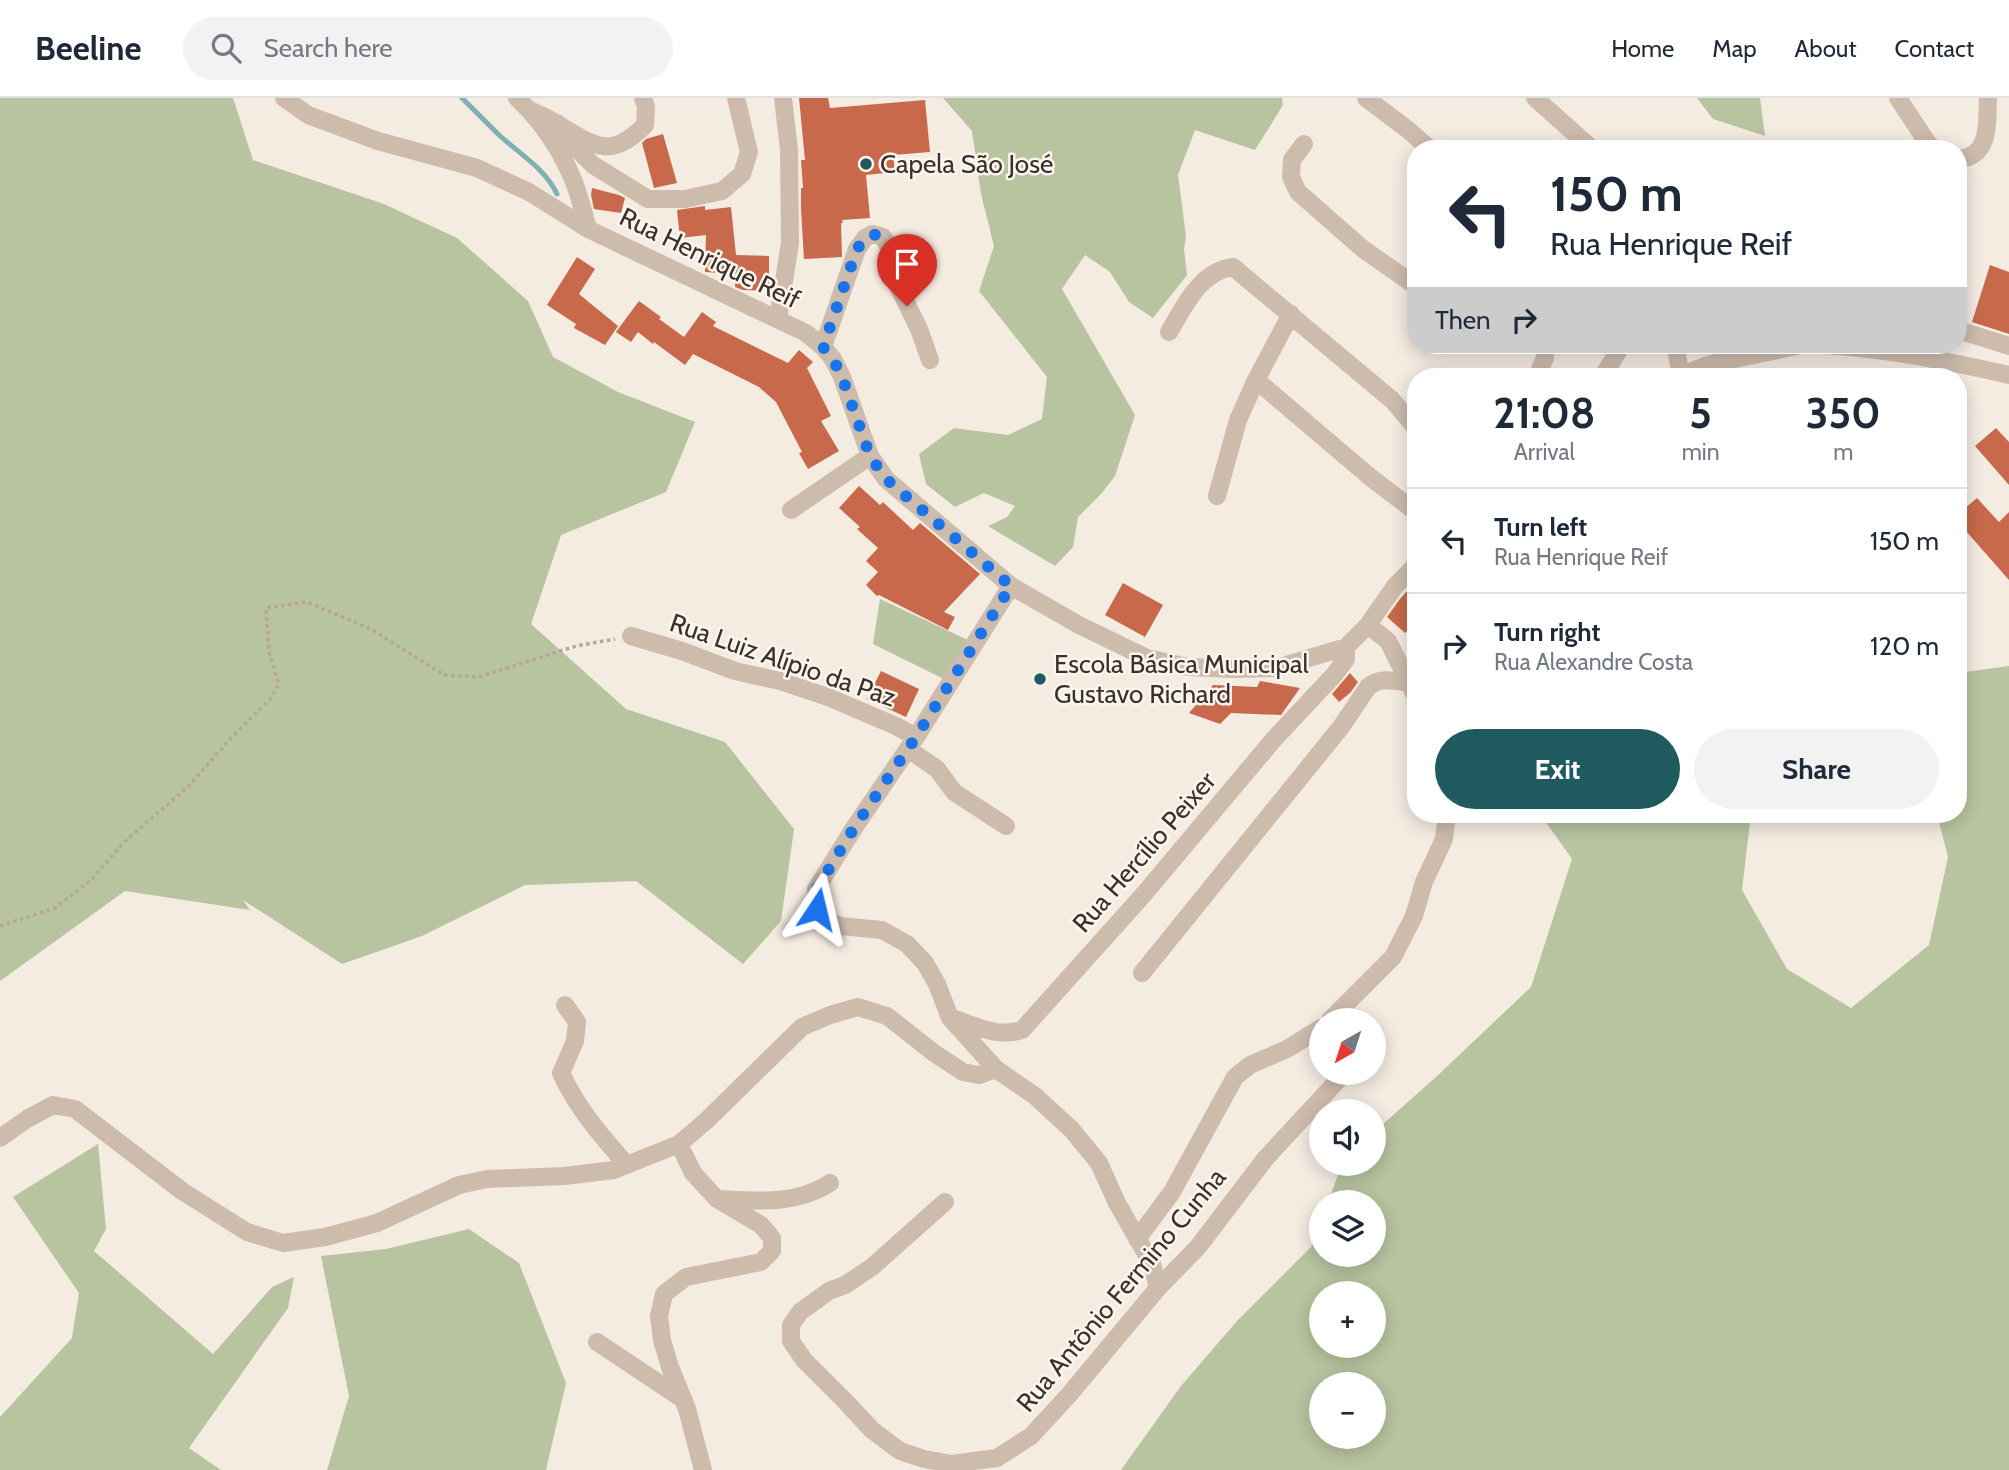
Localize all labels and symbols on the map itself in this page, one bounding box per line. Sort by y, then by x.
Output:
place label: Capela São José [880,148,1053,180]
marker: Capela São José [858,156,874,172]
street label: Rua Henrique Reif [615,200,806,316]
pin [877,234,937,306]
street label: Rua Luiz Alípio da Paz [666,606,900,714]
place label: Escola Básica Municipal Gustavo Richard [1054,648,1309,710]
marker: Escola Básica Municipal Gustavo Richard [1032,671,1048,687]
street label: Rua Hercílio Peixer [1066,765,1223,939]
position arrow [780,872,854,946]
north arrow [1309,1008,1386,1085]
street label: Rua Antônio Fermino Cunha [1010,1161,1233,1418]

